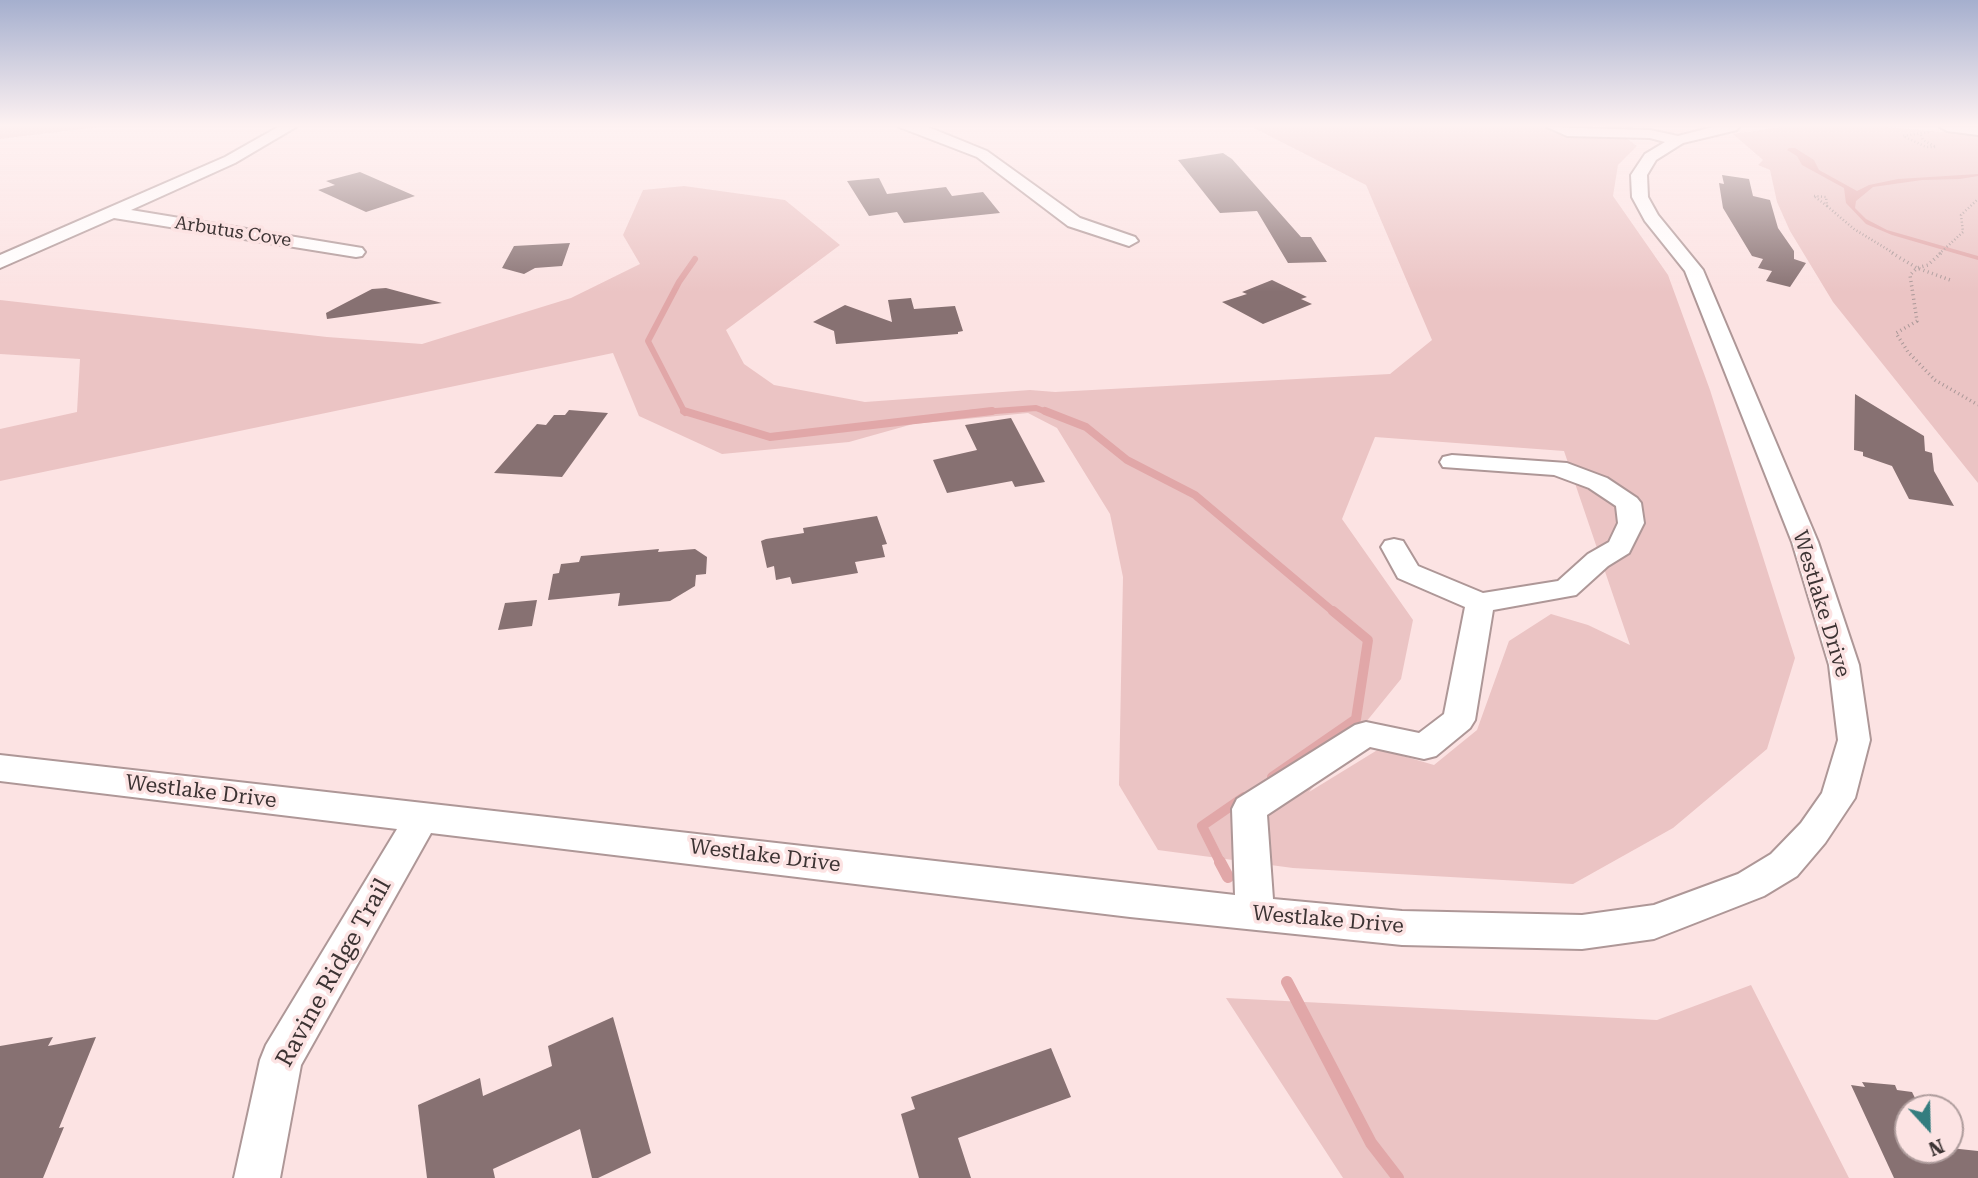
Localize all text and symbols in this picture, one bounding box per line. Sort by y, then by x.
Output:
street label: Arbutus Cove [173,212,293,252]
street label: Westlake Drive [1787,528,1855,680]
street label: Westlake Drive [124,770,278,814]
street label: Westlake Drive [688,834,842,878]
street label: Ravine Ridge Trail [270,874,398,1072]
street label: Westlake Drive [1251,901,1405,939]
north arrow [1894,1094,1964,1164]
text: N [1925,1134,1947,1160]

